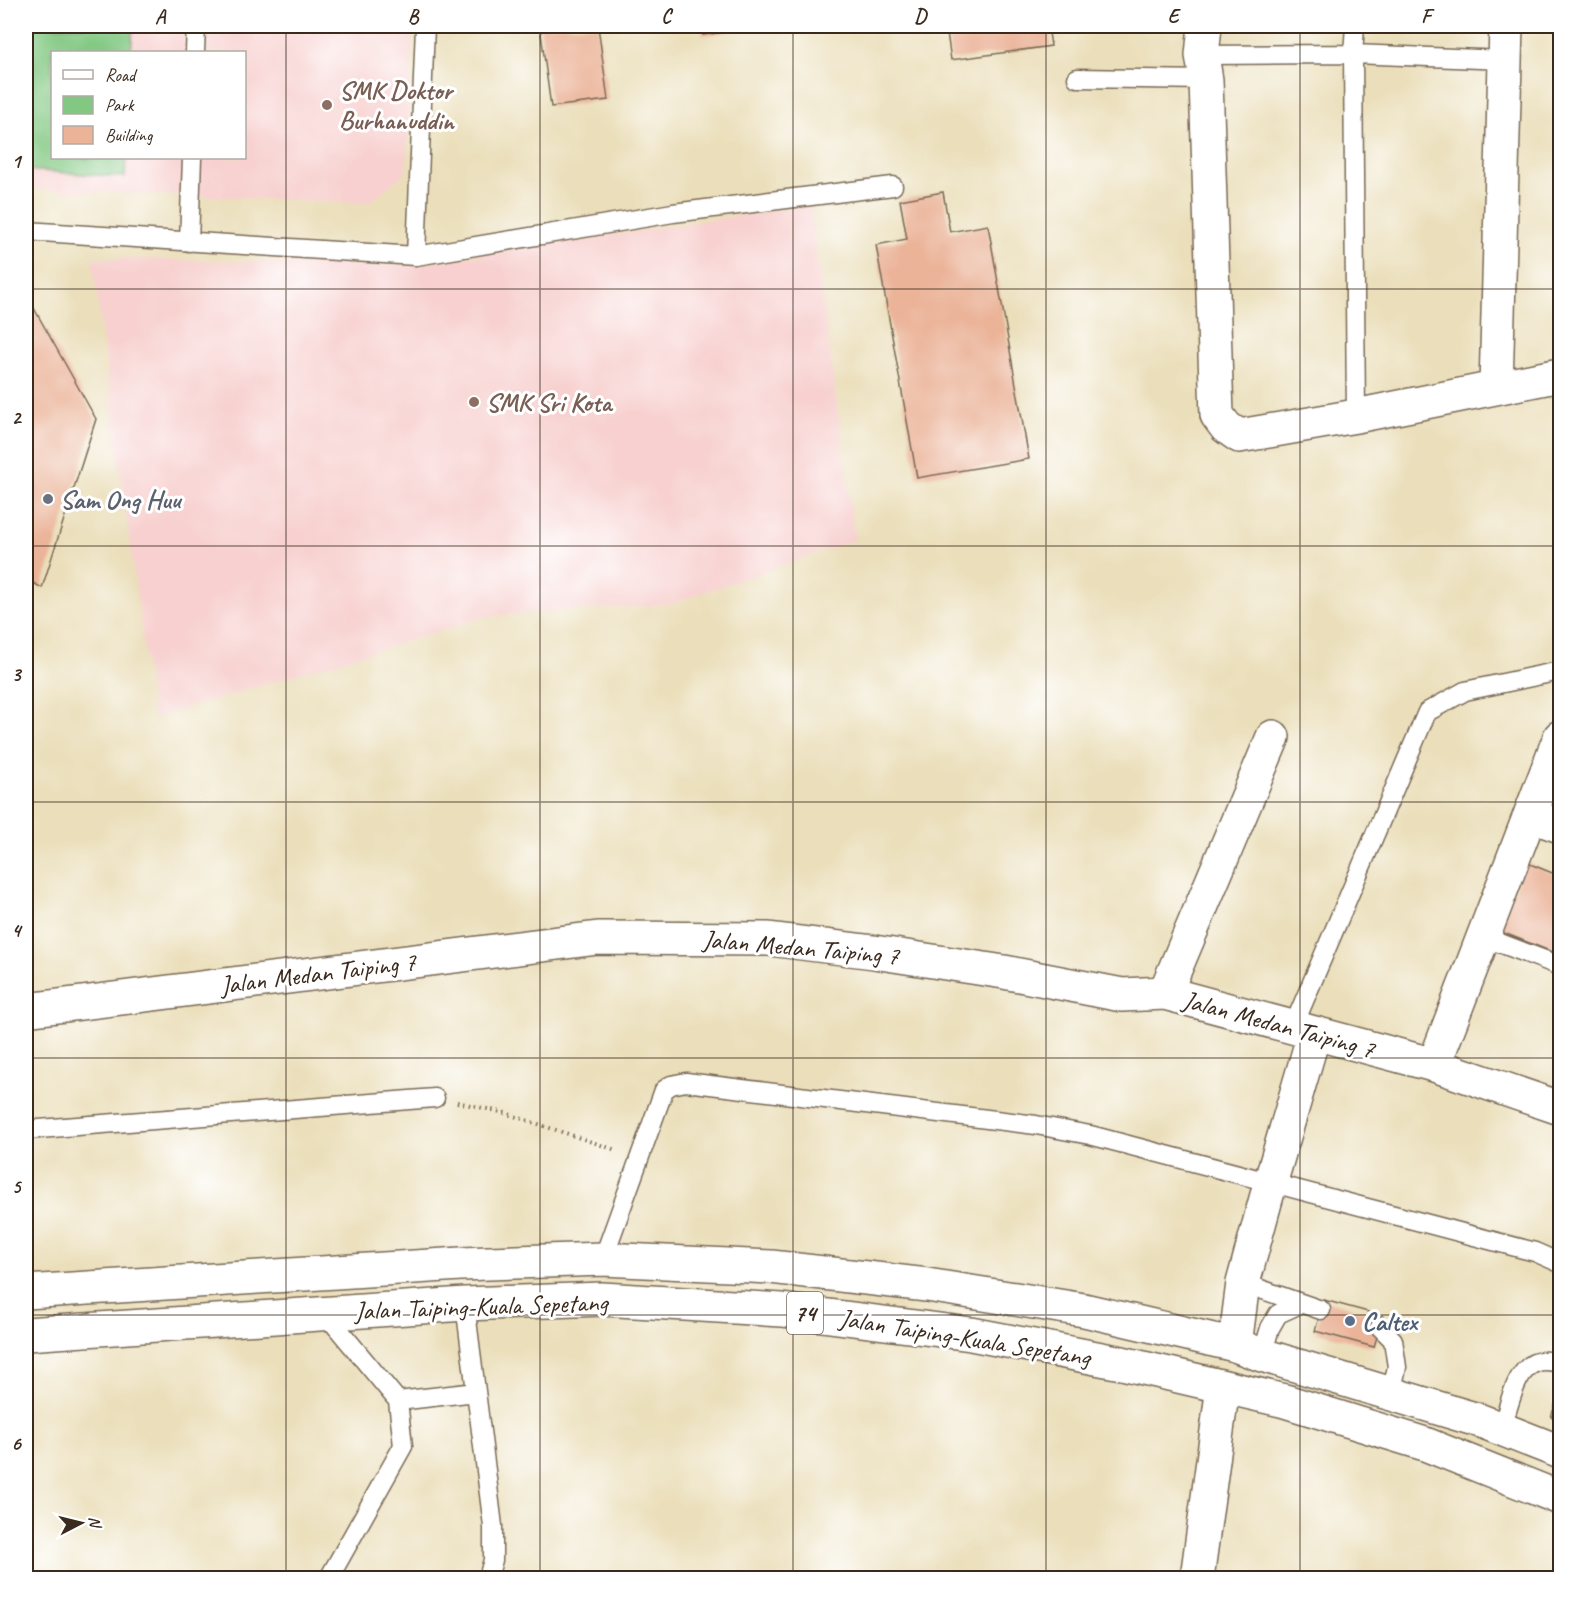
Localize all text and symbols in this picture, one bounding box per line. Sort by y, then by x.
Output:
text: A [155,4,167,29]
text: B [408,4,420,29]
text: C [661,4,673,29]
text: D [914,4,928,29]
text: E [1168,4,1182,29]
text: F [1421,4,1435,29]
legend [51,51,246,159]
text: Road [105,64,138,86]
place label: SMK Doktor Burhanuddin [339,74,456,137]
text: Park [105,94,135,116]
marker: SMK Doktor Burhanuddin [320,98,334,112]
text: Building [105,124,154,146]
text: 1 [12,149,23,174]
place label: SMK Sri Kota [486,386,613,419]
marker: SMK Sri Kota [467,395,481,409]
text: 2 [12,405,23,430]
place label: Sam Ong Huu [60,483,183,516]
marker: Sam Ong Huu [41,492,55,506]
text: 3 [12,662,23,687]
text: 4 [12,918,24,943]
street label: Jalan Medan Taiping 7 [699,922,902,973]
street label: Jalan Medan Taiping 7 [216,945,419,1002]
street label: Jalan Medan Taiping 7 [1178,983,1379,1066]
text: 5 [12,1174,23,1199]
street label: Jalan Taiping-Kuala Sepetang [352,1286,610,1327]
road number: 74 [787,1292,823,1334]
street label: Jalan Taiping-Kuala Sepetang [835,1301,1094,1374]
place label: Caltex [1362,1305,1419,1338]
marker: Caltex [1343,1314,1357,1328]
text: 6 [11,1431,22,1456]
north arrow [51,1493,111,1553]
text: N [84,1515,106,1530]

